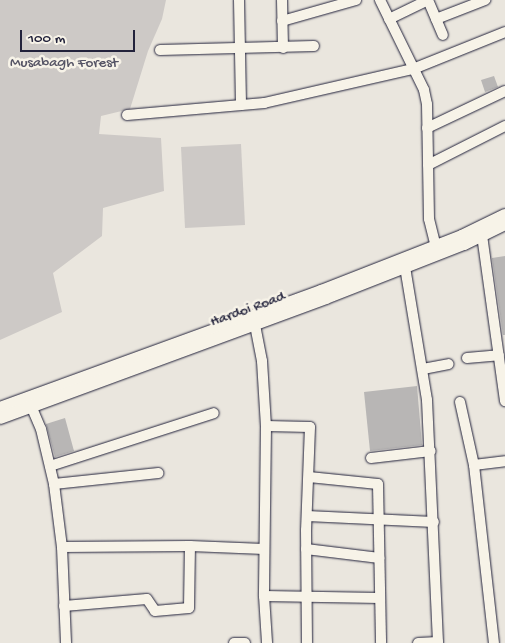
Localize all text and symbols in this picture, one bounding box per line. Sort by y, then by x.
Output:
scale bar [22,20,138,52]
text: 100 m [28,30,65,48]
park label: Musabagh Forest [10,55,118,73]
street label: Hardoi Road [208,288,288,332]

